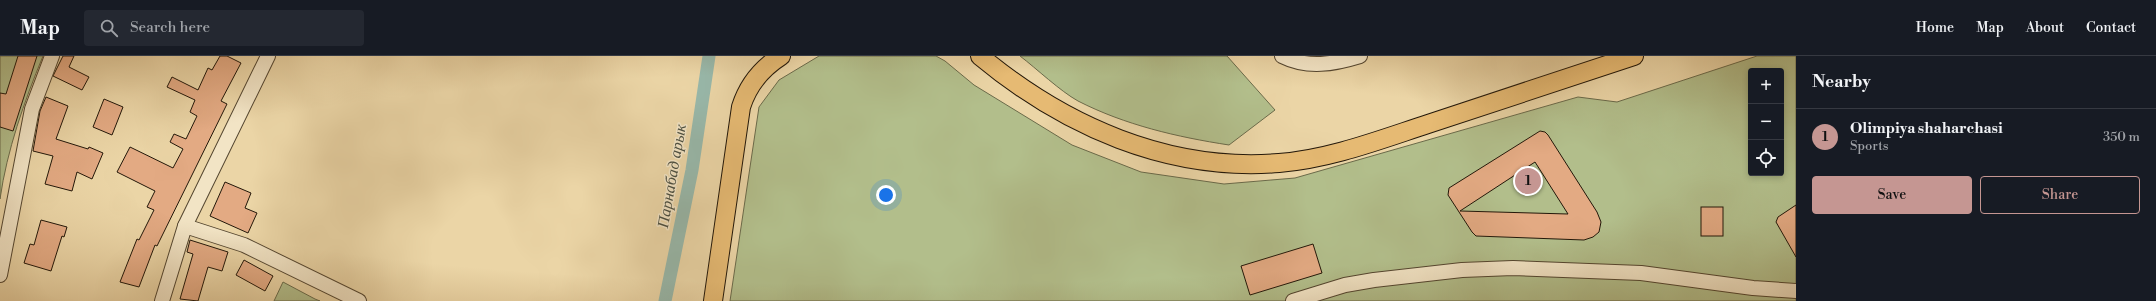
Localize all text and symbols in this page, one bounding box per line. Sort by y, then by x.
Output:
search box [84,10,364,46]
text: Map [20,16,60,40]
icon: search [98,17,120,39]
text: Search here [130,18,210,37]
text: Home [1916,19,1954,37]
text: Map [1976,19,2004,37]
text: About [2026,19,2064,37]
text: Contact [2086,19,2136,37]
map controls [1748,68,1784,176]
button: + [1748,68,1784,104]
text: Nearby [1812,71,1871,93]
button: − [1748,104,1784,140]
text: Olimpiya shaharchasi [1850,119,2003,138]
water label: Парнабад арык [653,122,691,231]
text: 1 [1822,129,1828,145]
text: 350 m [2103,129,2140,145]
text: Sports [1850,138,1889,154]
button: locate [1748,140,1784,176]
pin: 1 [1515,166,1541,196]
button: Save [1812,176,1972,214]
button: Share [1980,176,2140,214]
your location [876,185,896,205]

